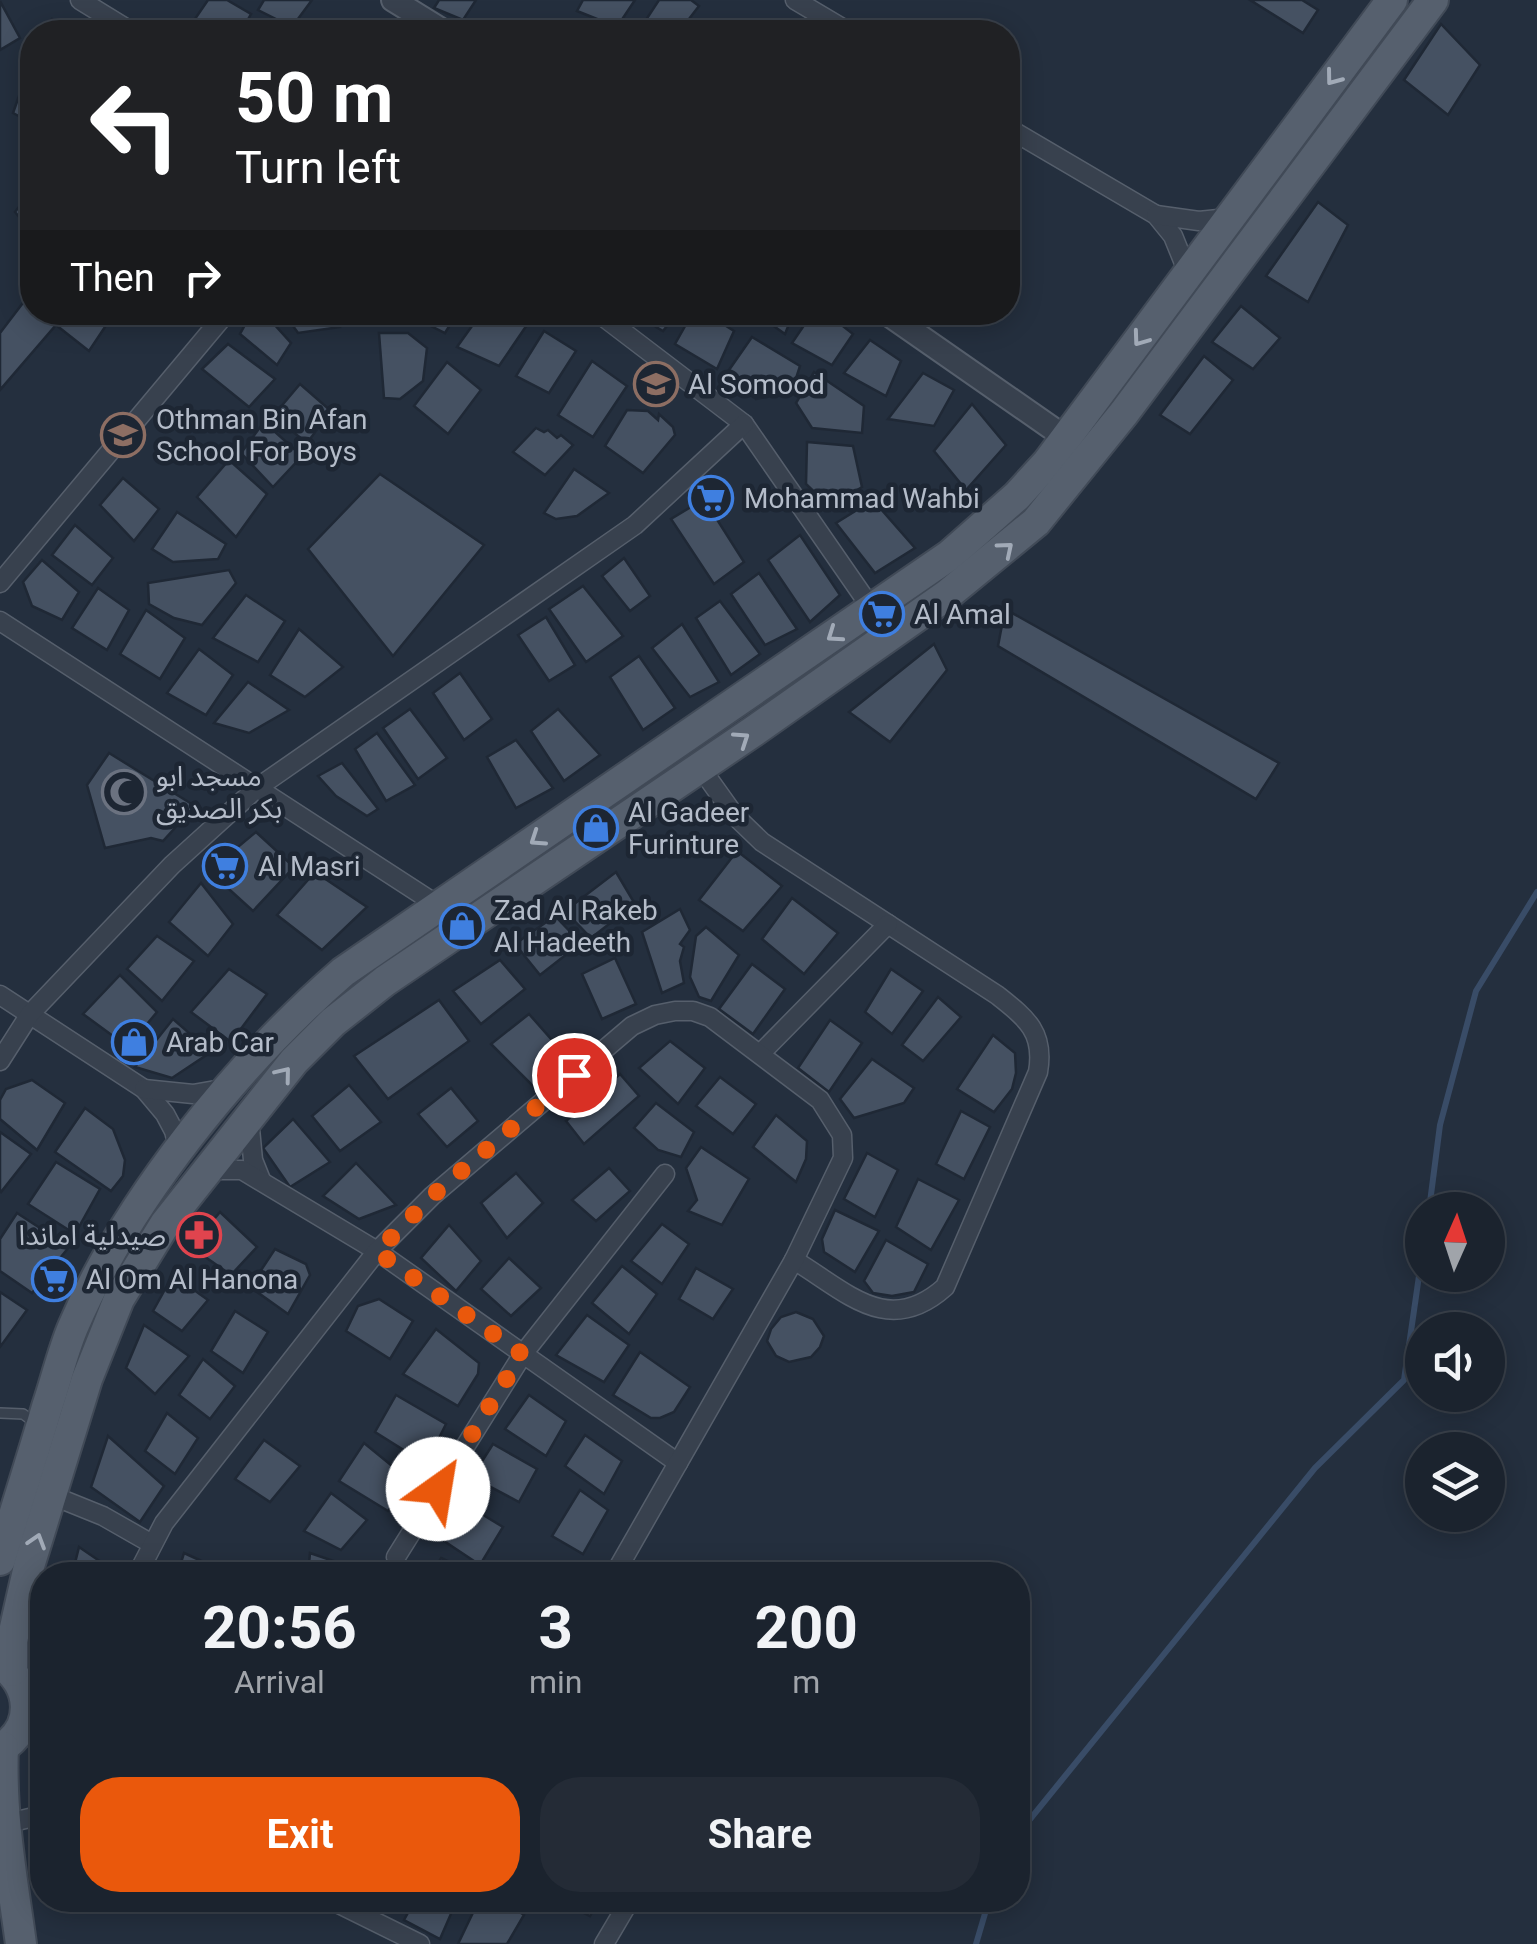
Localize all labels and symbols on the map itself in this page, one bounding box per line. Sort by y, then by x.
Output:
one-way arrow [1328,67,1345,85]
one-way arrow [1134,328,1151,346]
school or university icon: Al Somood [633,361,679,407]
place label: Al Somood [688,368,825,401]
place label: Othman Bin Afan School For Boys [156,403,367,468]
school or university icon: Othman Bin Afan School For Boys [100,412,146,458]
supermarket icon: Mohammad Wahbi [688,475,734,521]
place label: Mohammad Wahbi [744,482,980,515]
one-way arrow [995,543,1013,561]
supermarket icon: Al Amal [859,591,905,637]
place label: Al Amal [914,598,1011,631]
one-way arrow [826,623,845,641]
one-way arrow [732,732,750,751]
place label: مسجد ابو بكر الصديق [156,760,282,826]
mosque icon: مسجد ابو بكر الصديق [101,769,147,815]
place label: Al Gadeer Furinture [628,796,750,861]
shop icon: Al Gadeer Furinture [573,805,619,851]
one-way arrow [530,827,549,845]
supermarket icon: Al Masri [202,843,248,889]
place label: Al Masri [258,850,360,883]
place label: Zad Al Rakeb Al Hadeeth [494,894,658,959]
shop icon: Zad Al Rakeb Al Hadeeth [439,903,485,949]
shop icon: Arab Car [111,1019,157,1065]
place label: Arab Car [166,1026,275,1059]
pin [532,1033,617,1118]
one-way arrow [272,1068,290,1086]
north arrow [1405,1192,1505,1292]
pharmacy icon: صيدلية اماندا [176,1212,222,1258]
place label: صيدلية اماندا [18,1219,166,1252]
supermarket icon: Al Om Al Hanona [31,1256,77,1302]
place label: Al Om Al Hanona [86,1263,298,1296]
position arrow [386,1437,490,1541]
one-way arrow [25,1533,46,1550]

